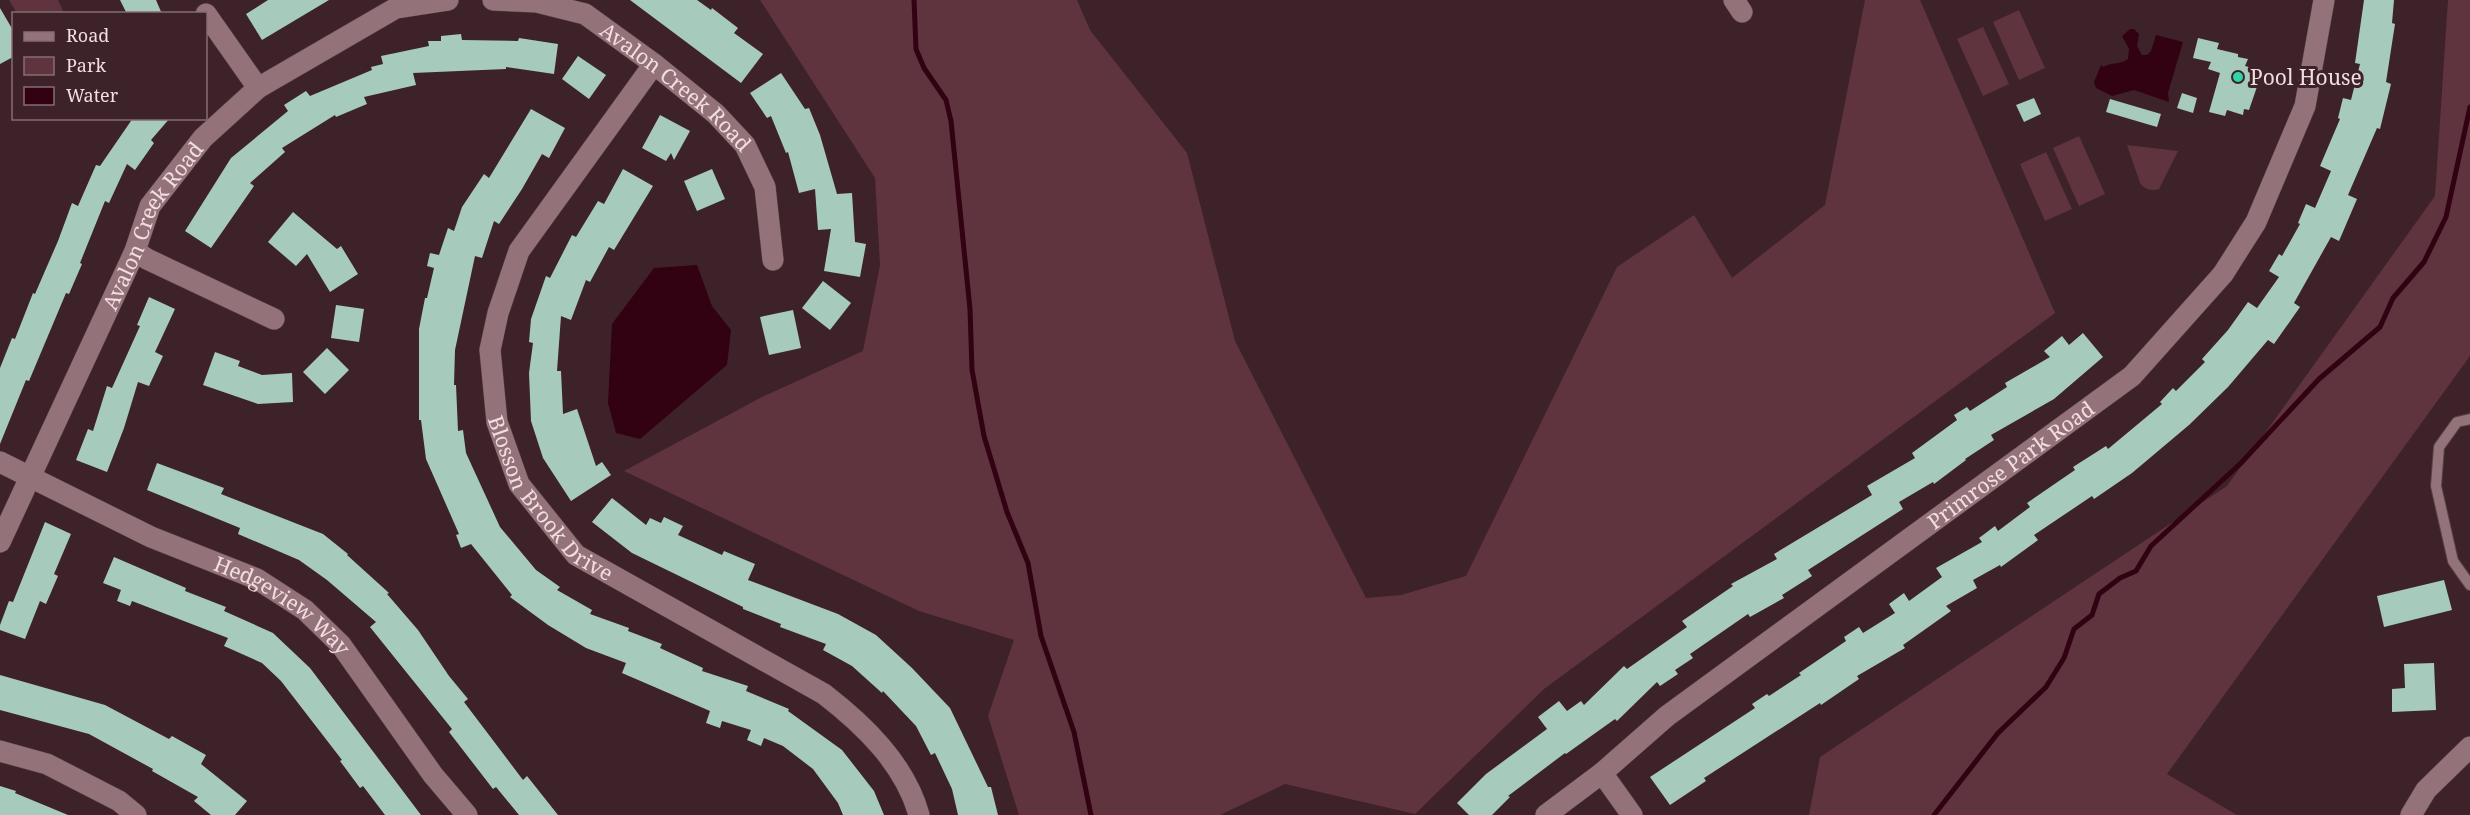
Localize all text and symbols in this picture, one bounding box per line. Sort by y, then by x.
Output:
legend [12,12,207,120]
street label: Avalon Creek Road [595,16,758,157]
text: Road [66,23,109,47]
text: Park [66,53,106,77]
place label: Pool House [2250,63,2362,91]
marker: Pool House [2231,70,2245,84]
text: Water [66,83,119,107]
street label: Avalon Creek Road [96,136,209,314]
street label: Primrose Park Road [1921,394,2100,535]
street label: Blosson Brook Drive [482,412,618,587]
street label: Hedgeview Way [210,549,357,660]

